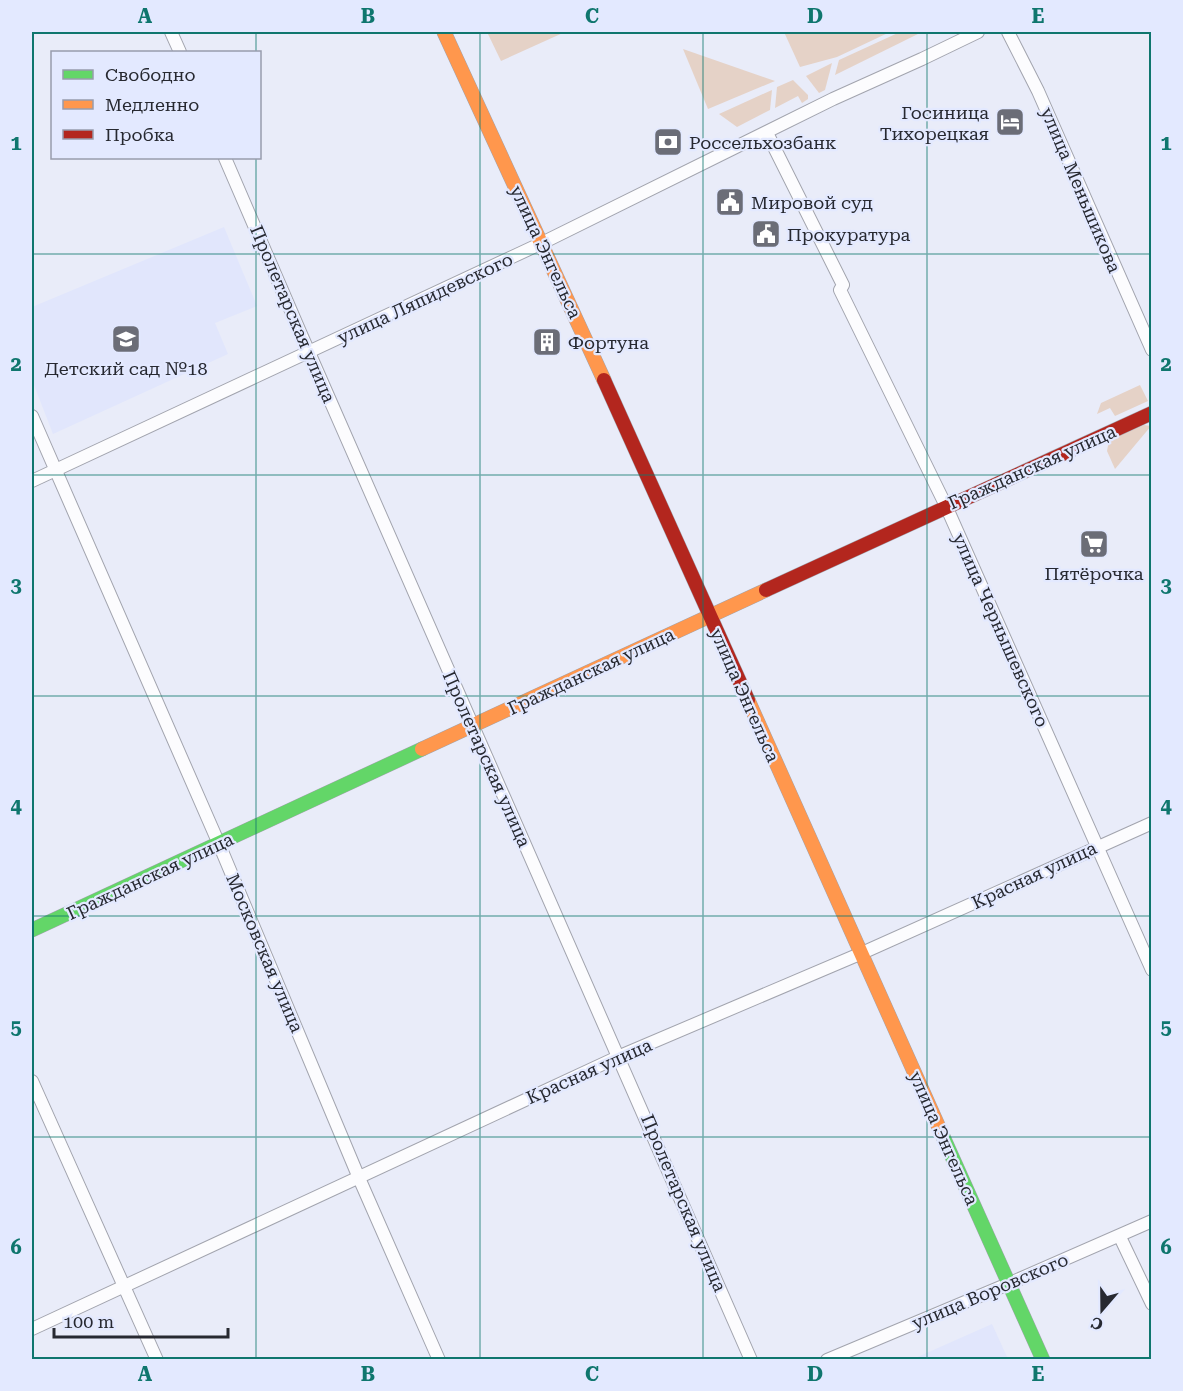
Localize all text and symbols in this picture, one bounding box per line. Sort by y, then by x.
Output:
text: A [138,4,153,28]
text: B [361,4,375,28]
text: C [585,4,599,28]
text: D [807,4,823,28]
text: E [1032,4,1045,28]
legend [51,51,261,159]
text: Свободно [105,64,195,85]
text: Медленно [105,94,199,115]
place label: Госиница Тихорецкая [880,102,989,144]
street label: улица Меньшикова [1037,104,1125,276]
hotel icon: Госиница Тихорецкая [994,106,1026,138]
text: Пробка [105,124,174,145]
bank icon: Россельхозбанк [652,126,684,158]
text: 1 [10,131,22,155]
text: 1 [1160,131,1172,155]
place label: Россельхозбанк [689,132,836,153]
street label: улица Энгельса [506,182,586,322]
public building icon: Мировой суд [714,186,746,218]
place label: Мировой суд [751,192,873,213]
public building icon: Прокуратура [750,218,782,250]
street label: Пролетарская улица [246,222,340,406]
place label: Прокуратура [787,224,910,245]
street label: улица Ляпидевского [334,248,516,348]
school or university icon: Детский сад №18 [110,323,142,355]
building icon: Фортуна [531,326,563,358]
place label: Фортуна [568,332,649,353]
text: 2 [10,352,22,376]
text: 2 [1160,352,1172,376]
place label: Детский сад №18 [44,358,208,379]
street label: Гражданская улица [945,420,1119,513]
supermarket icon: Пятёрочка [1078,528,1110,560]
street label: улица Чернышевского [949,530,1053,730]
place label: Пятёрочка [1044,563,1144,584]
text: 3 [10,573,22,597]
text: 3 [1160,573,1172,597]
street label: Гражданская улица [504,623,678,719]
street label: улица Энгельса [706,625,784,765]
street label: Пролетарская улица [439,668,535,851]
text: 4 [10,794,22,818]
text: 4 [1160,794,1172,818]
street label: Гражданская улица [63,828,237,924]
street label: Красная улица [968,837,1100,913]
street label: Московская улица [222,870,308,1036]
text: 5 [10,1015,22,1039]
text: 5 [1160,1015,1172,1039]
street label: Красная улица [523,1034,655,1108]
street label: улица Энгельса [905,1068,983,1208]
street label: Пролетарская улица [637,1111,731,1295]
text: 6 [10,1235,22,1259]
text: 6 [1160,1235,1172,1259]
street label: улица Воровского [909,1249,1071,1333]
north arrow [1072,1280,1132,1340]
scale bar [54,1301,228,1339]
text: 100 m [63,1311,114,1332]
text: С [1089,1313,1106,1334]
text: A [138,1362,153,1386]
text: B [361,1362,375,1386]
text: C [585,1362,599,1386]
text: D [807,1362,823,1386]
text: E [1032,1362,1045,1386]

